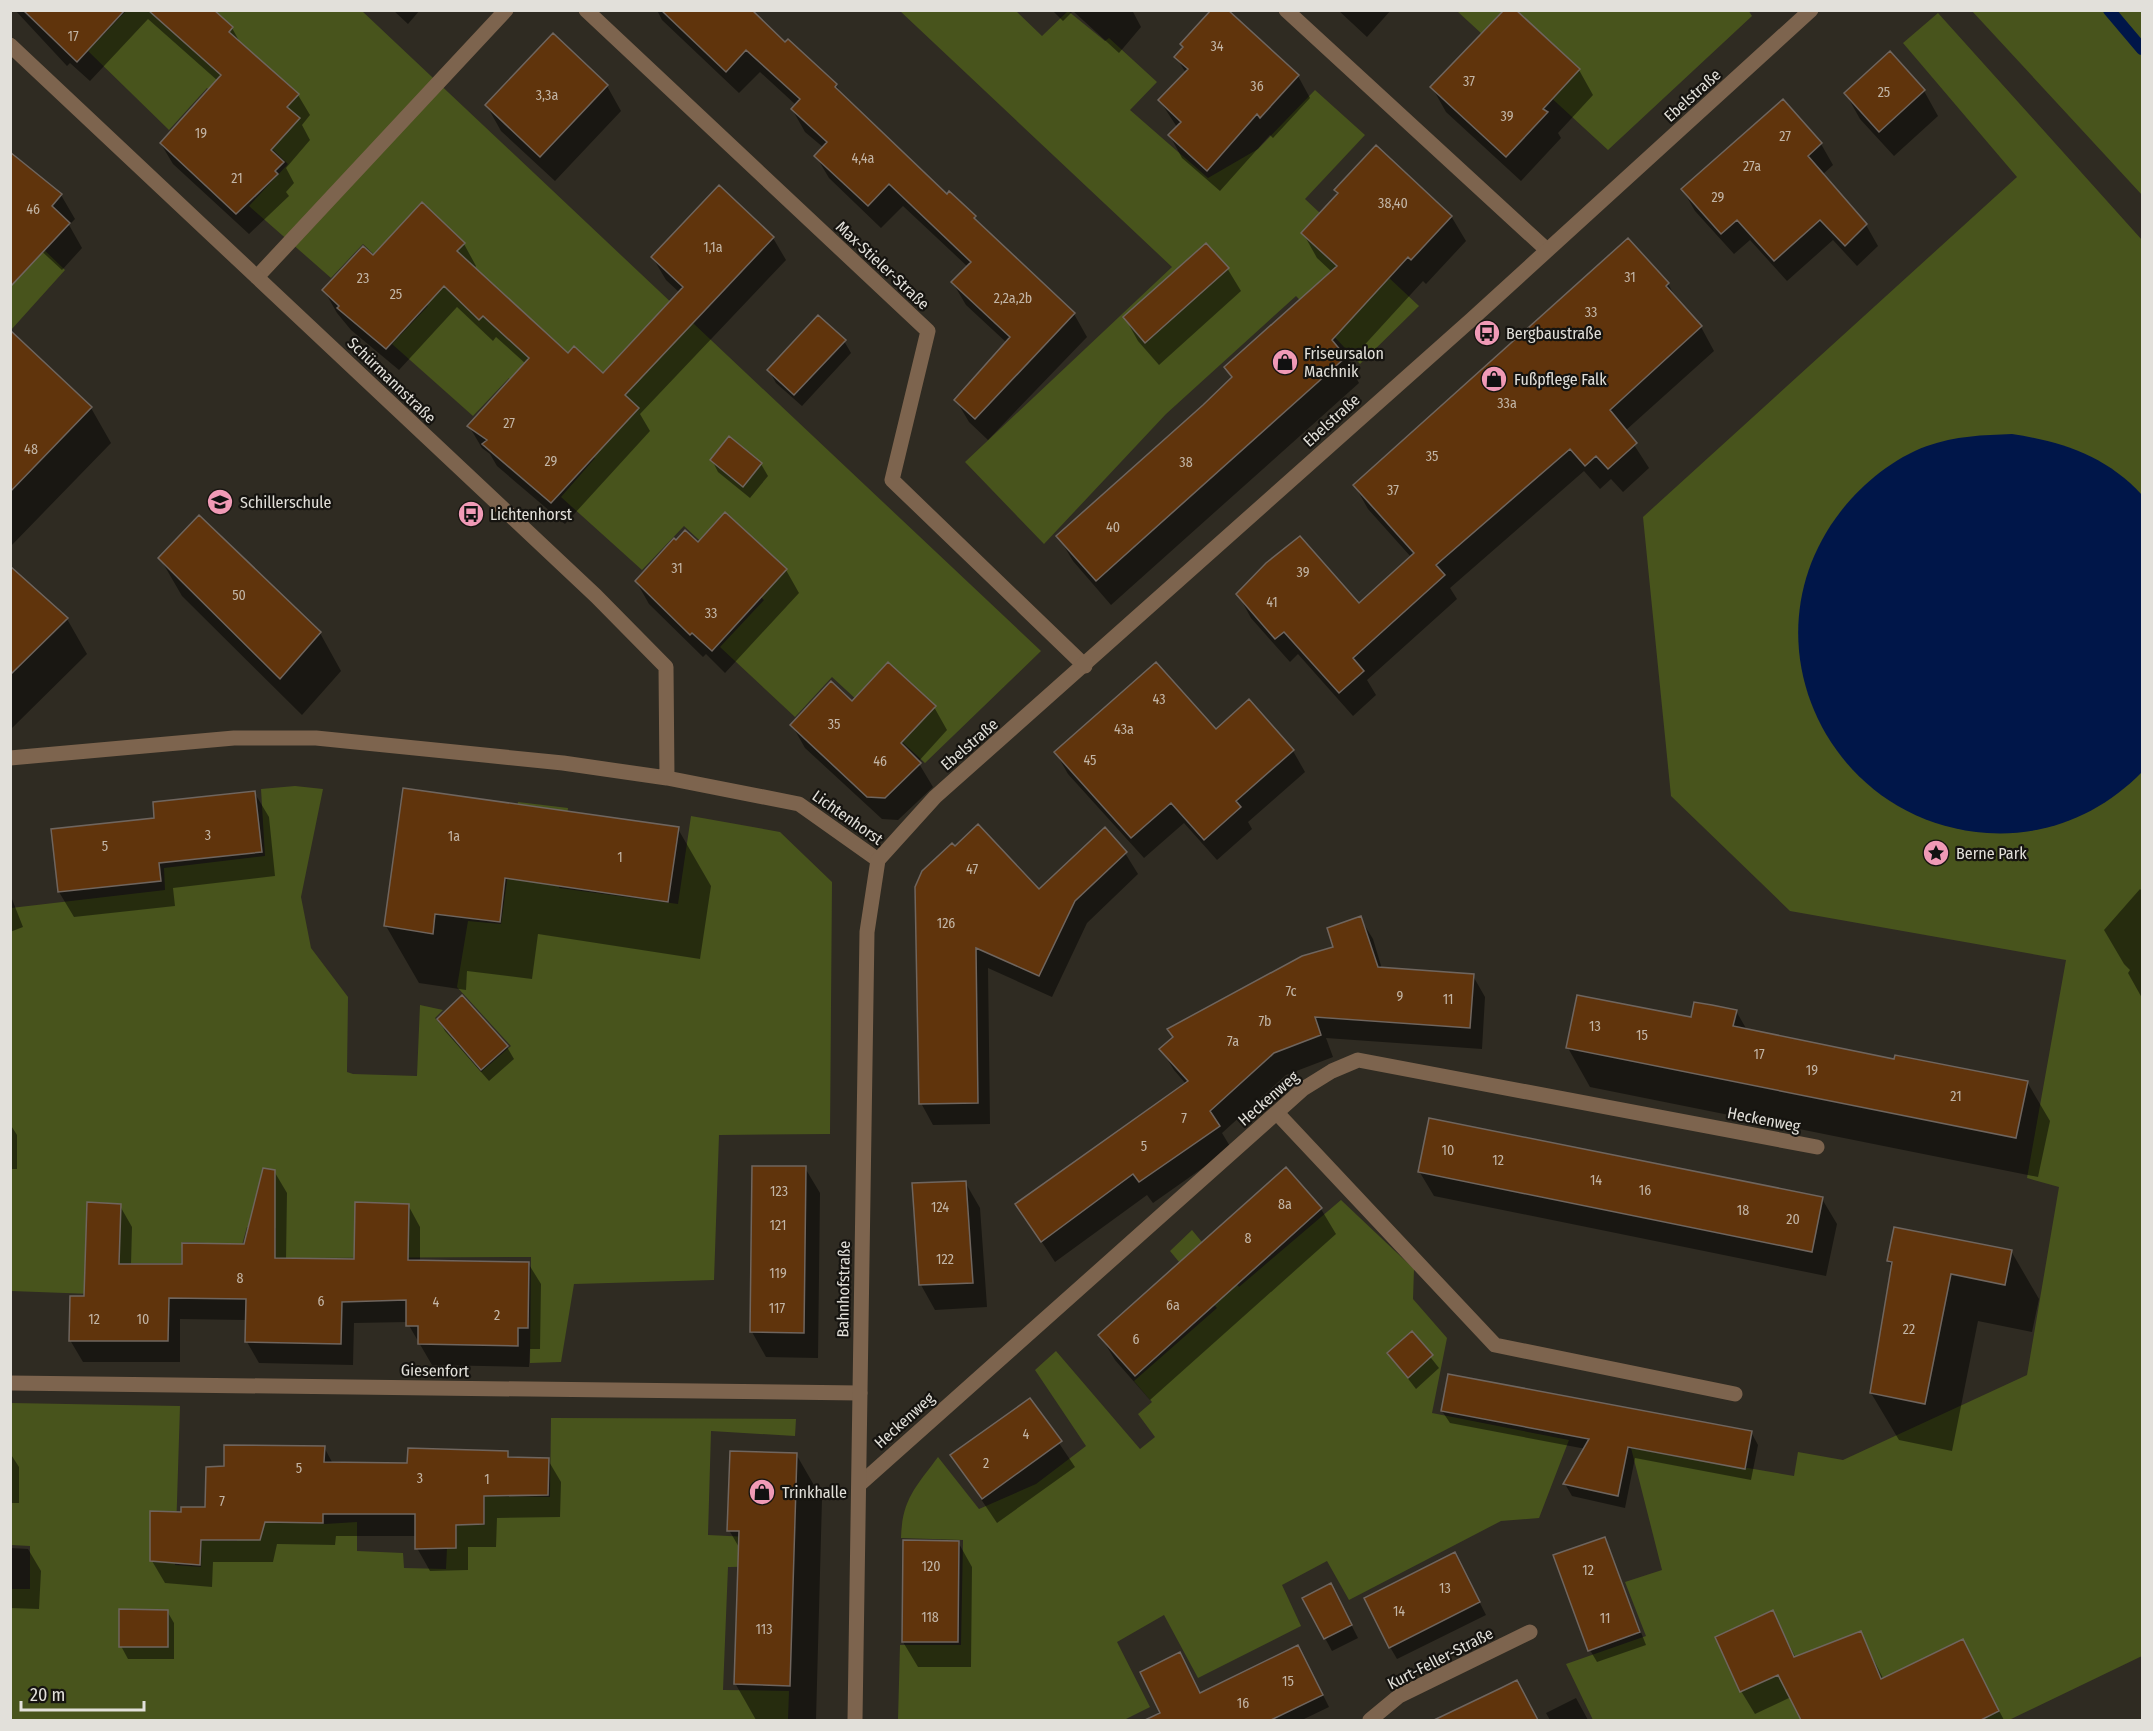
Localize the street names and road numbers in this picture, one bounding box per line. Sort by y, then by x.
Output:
street label: Ebelstraße [1660,65,1725,126]
street label: Max-Stieler-Straße [832,217,933,314]
street label: Schürmannstraße [343,333,440,427]
street label: Ebelstraße [1299,390,1364,451]
street label: Ebelstraße [937,714,1002,774]
street label: Lichtenhorst [809,786,887,849]
street label: Heckenweg [1234,1067,1303,1130]
street label: Heckenweg [1726,1103,1803,1136]
street label: Bahnhofstraße [833,1240,854,1337]
street label: Giesenfort [401,1360,470,1381]
street label: Heckenweg [870,1388,939,1452]
street label: Kurt-Feller-Straße [1384,1624,1496,1693]

